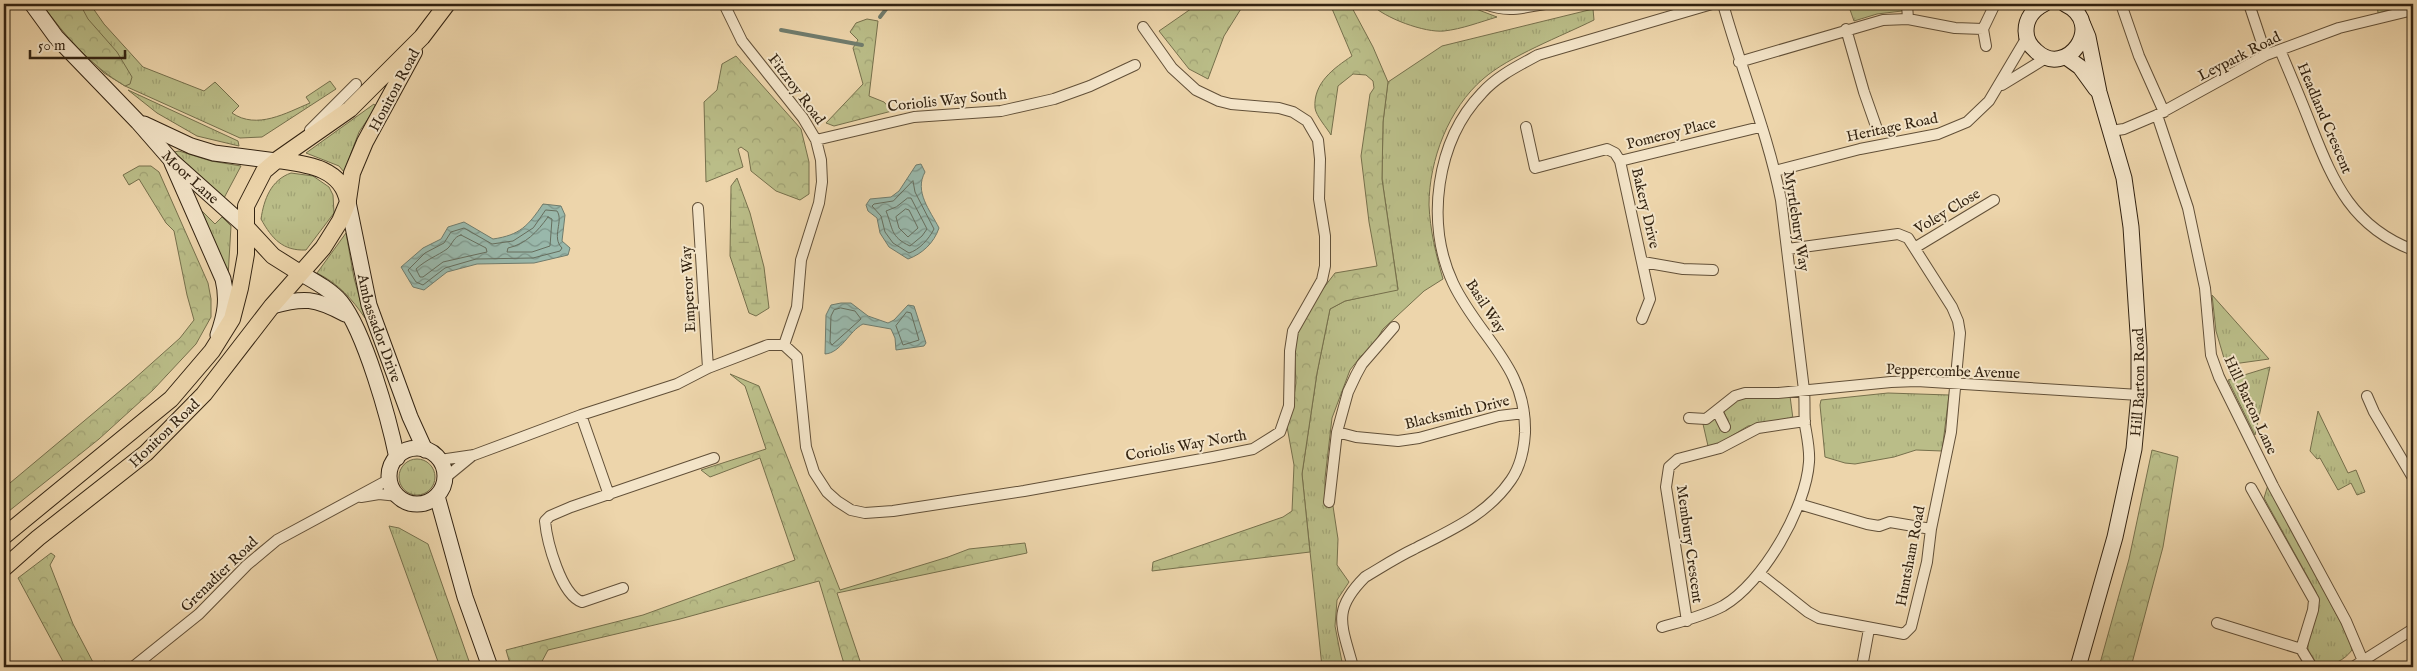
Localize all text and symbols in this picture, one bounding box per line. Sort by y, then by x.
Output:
street label: Leypark Road [2195,27,2285,85]
scale bar [30,28,125,60]
text: 50 m [38,36,66,55]
street label: Honiton Road [365,45,425,135]
street label: Fitzroy Road [764,50,830,129]
street label: Headland Crescent [2293,60,2356,177]
street label: Coriolis Way South [886,85,1008,116]
street label: Heritage Road [1845,108,1940,146]
street label: Pomeroy Place [1624,113,1718,154]
street label: Moor Lane [157,147,223,208]
street label: Bakery Drive [1627,166,1664,250]
street label: Myrtlebury Way [1779,169,1814,273]
street label: Voley Close [1910,184,1984,239]
street label: Emperor Way [677,245,700,333]
street label: Ambassador Drive [353,271,405,385]
street label: Basil Way [1461,276,1510,337]
street label: Hill Barton Road [2126,326,2149,438]
street label: Hill Barton Lane [2219,353,2282,458]
street label: Peppercombe Avenue [1886,360,2020,383]
street label: Blacksmith Drive [1403,391,1512,434]
street label: Honiton Road [125,394,204,472]
street label: Coriolis Way North [1124,425,1248,465]
street label: Membury Crescent [1672,484,1707,604]
street label: Huntsham Road [1891,503,1930,608]
street label: Grenadier Road [177,532,263,616]

